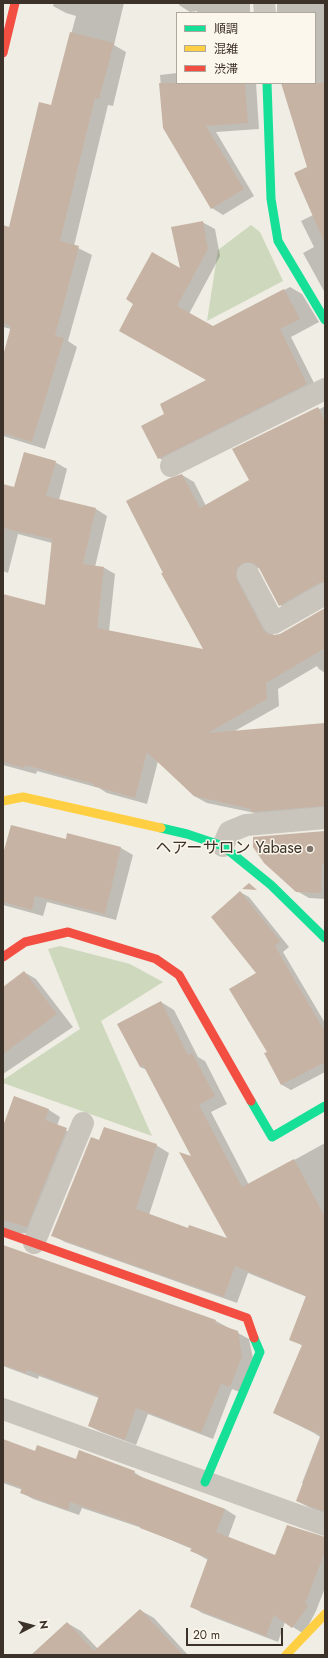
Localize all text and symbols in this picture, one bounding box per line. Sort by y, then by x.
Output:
legend [176,12,316,84]
text: 順調 [214,20,238,38]
text: 混雑 [214,40,238,58]
text: 渋滞 [214,60,238,78]
place label: ヘアーサロン Yabase [156,839,302,859]
marker: ヘアーサロン Yabase [305,844,315,854]
north arrow [12,1606,52,1646]
text: N [36,1620,52,1630]
scale bar [188,1620,285,1646]
text: 20 m [193,1626,220,1644]

